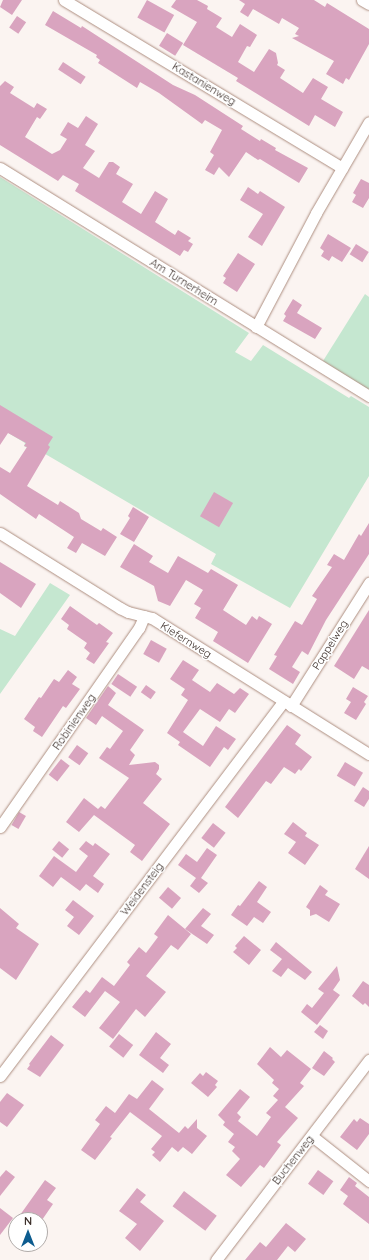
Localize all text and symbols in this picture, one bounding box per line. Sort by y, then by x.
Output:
street label: Kastanienweg [170,60,238,108]
street label: Am Turnerheim [148,256,220,308]
street label: Pappelweg [309,618,351,672]
street label: Kiefernweg [158,619,214,661]
street label: Robinienweg [50,691,98,753]
street label: Weidensteig [118,860,166,918]
street label: Buchenweg [270,1133,316,1187]
north arrow [8,1212,48,1252]
text: N [24,1214,32,1228]

